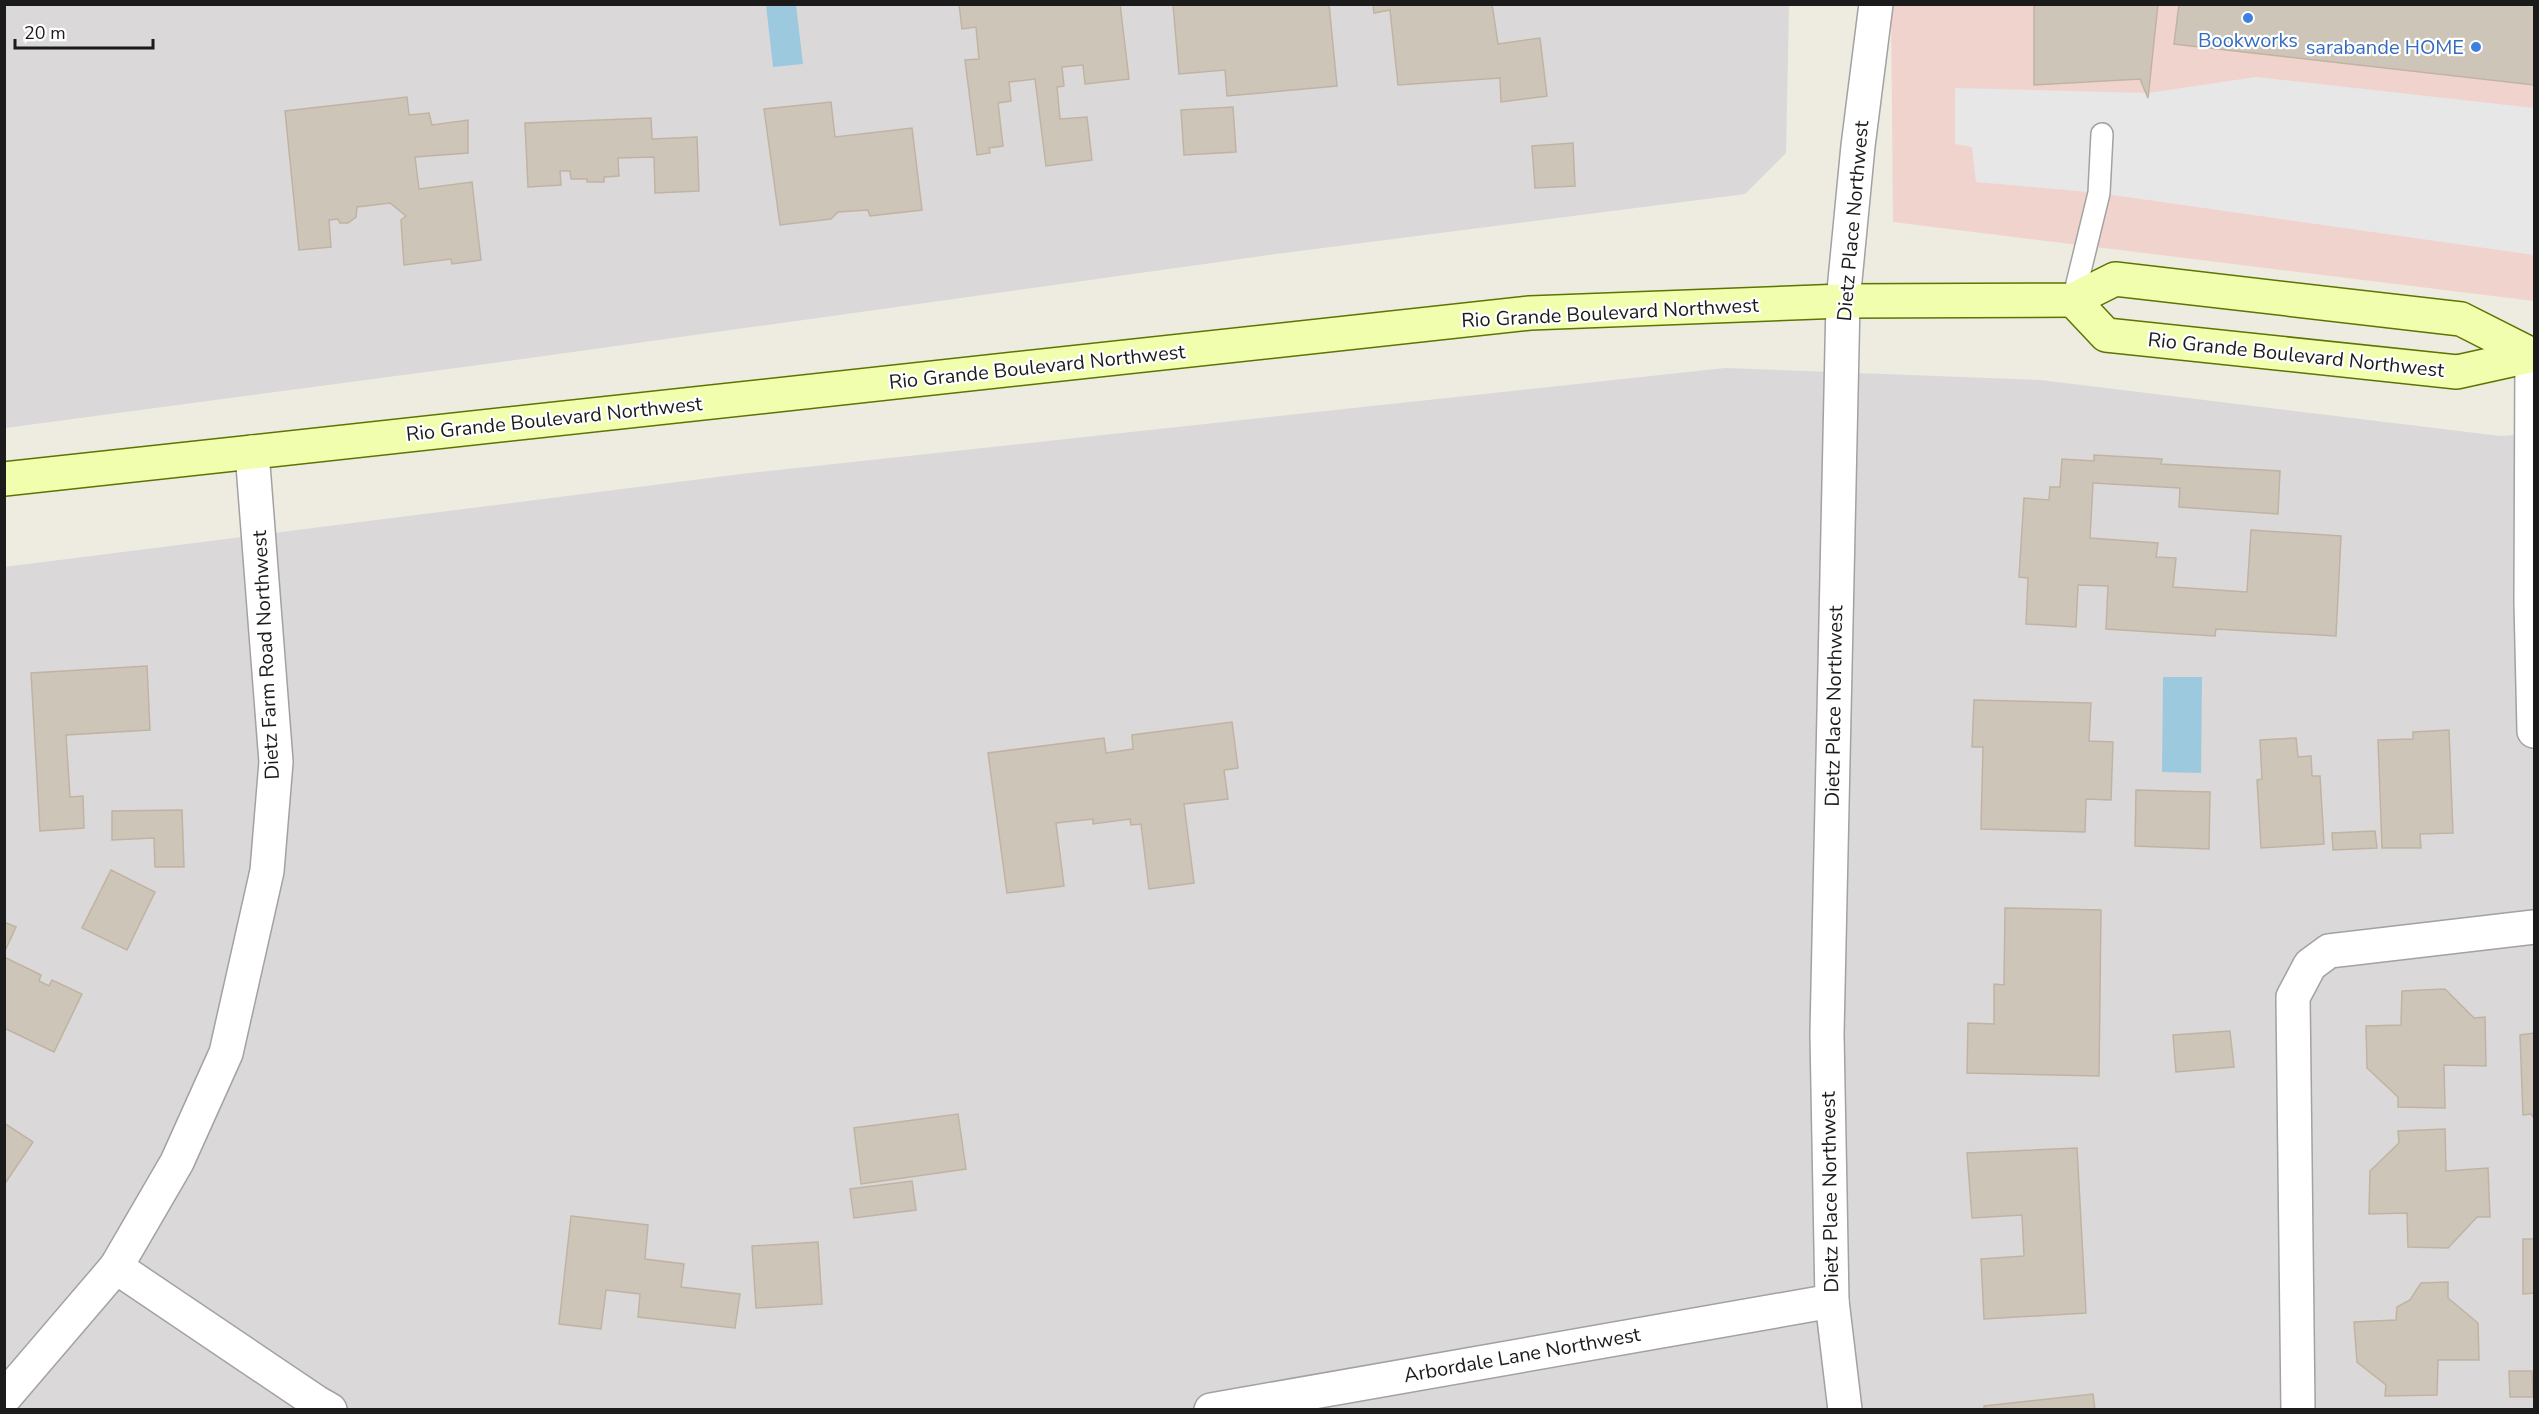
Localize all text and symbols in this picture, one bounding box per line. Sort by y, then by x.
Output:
marker: Bookworks [2241,11,2255,25]
scale bar [15,12,153,50]
text: 20 m [24,21,66,45]
place label: Bookworks [2198,27,2298,54]
place label: sarabande HOME [2306,34,2464,61]
marker: sarabande HOME [2469,40,2483,54]
street label: Dietz Place Northwest [1831,119,1875,322]
street label: Rio Grande Boulevard Northwest [1461,292,1760,334]
street label: Rio Grande Boulevard Northwest [2147,326,2446,384]
street label: Rio Grande Boulevard Northwest [888,338,1187,396]
street label: Rio Grande Boulevard Northwest [405,390,704,448]
street label: Dietz Farm Road Northwest [246,529,286,780]
street label: Dietz Place Northwest [1819,604,1849,807]
street label: Dietz Place Northwest [1815,1090,1845,1293]
street label: Arbordale Lane Northwest [1402,1321,1643,1389]

